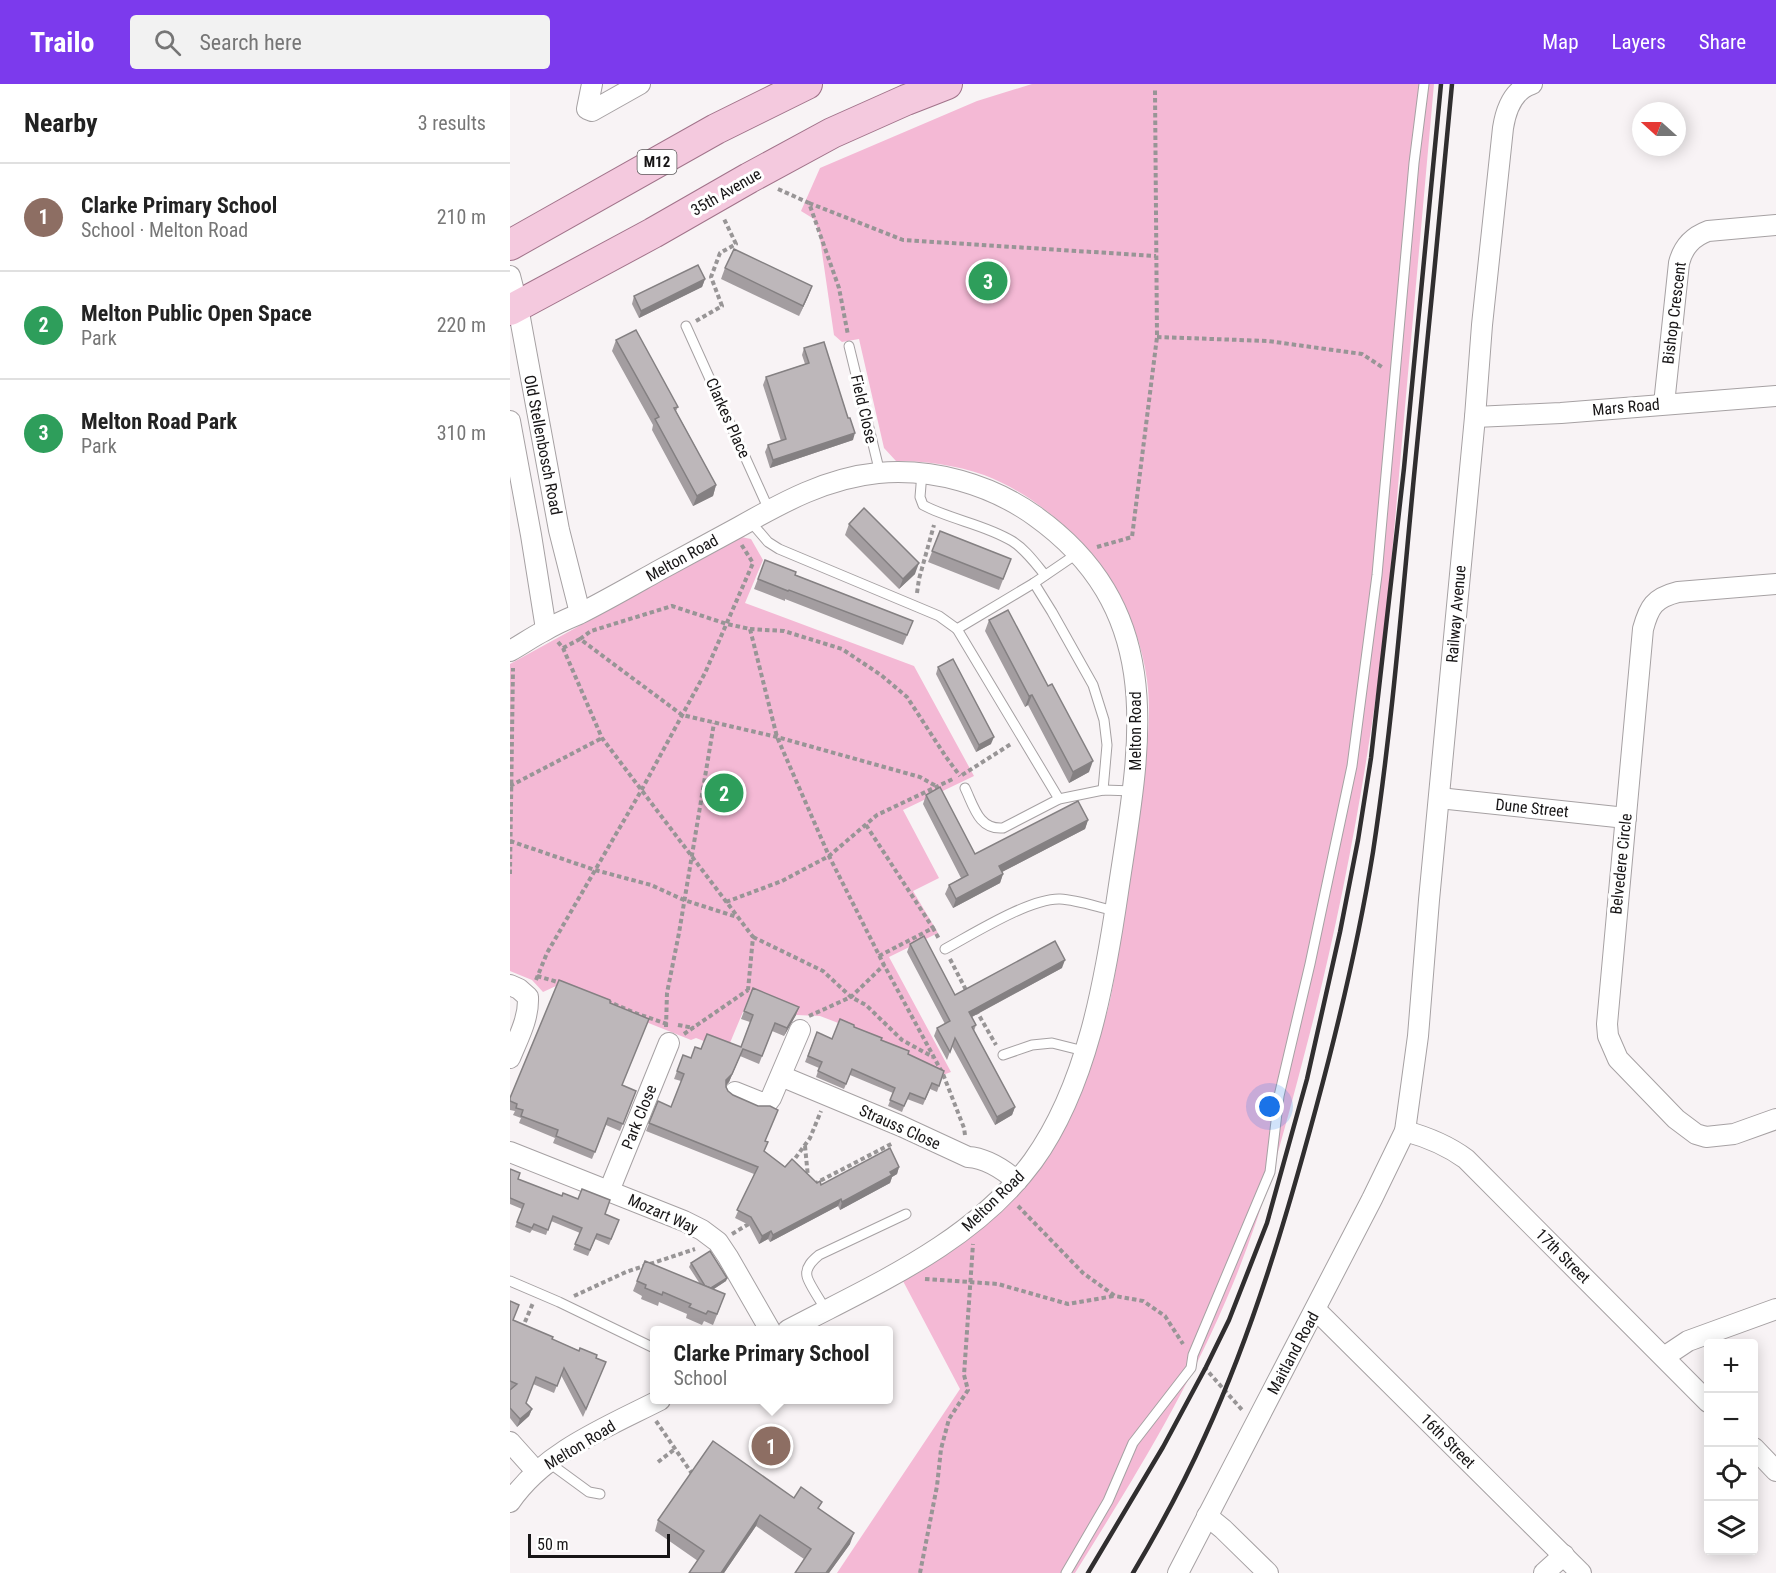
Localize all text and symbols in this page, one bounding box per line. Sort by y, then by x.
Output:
search box [130,15,550,69]
text: Trailo [30,26,94,59]
icon: search [151,26,184,59]
text: Search here [199,30,302,55]
text: Map [1542,30,1579,54]
text: Layers [1612,30,1666,54]
text: Share [1699,30,1746,54]
north arrow [1632,102,1686,156]
text: Nearby [24,108,98,138]
text: 3 results [418,111,486,135]
road number: M12 [638,150,676,174]
street label: 35th Avenue [687,164,765,220]
text: Clarke Primary School [81,193,277,218]
text: 1 [38,205,49,229]
text: 210 m [437,205,486,229]
text: School · Melton Road [81,218,248,242]
pin: 3 [968,258,1008,304]
street label: Bishop Crescent [1658,260,1690,365]
text: Melton Public Open Space [81,301,312,326]
text: 2 [38,313,49,337]
text: 220 m [437,313,486,337]
text: Park [81,326,117,350]
street label: Old Stellenbosch Road [520,373,566,517]
street label: Field Close [847,373,881,445]
street label: Clarkes Place [702,375,754,461]
street label: Mars Road [1591,395,1661,419]
text: Melton Road Park [81,409,237,434]
text: 3 [38,421,49,445]
text: 310 m [437,421,486,445]
text: Park [81,434,117,458]
street label: Melton Road [643,530,721,586]
street label: Railway Avenue [1442,564,1470,664]
street label: Melton Road [1126,691,1145,771]
pin: 2 [704,770,744,816]
street label: Dune Street [1495,795,1570,821]
street label: Belvedere Circle [1606,813,1636,915]
street label: Park Close [617,1082,661,1152]
your location [1255,1092,1284,1121]
street label: Strauss Close [856,1101,944,1153]
street label: Melton Road [958,1167,1028,1235]
street label: Mozart Way [625,1190,701,1238]
street label: 17th Street [1532,1225,1594,1287]
street label: Maitland Road [1263,1308,1323,1398]
popup [650,1326,893,1404]
map controls [1704,1339,1758,1555]
button: + [1704,1339,1758,1393]
text: Clarke Primary School [673,1341,870,1366]
text: School [673,1366,727,1390]
button: − [1704,1393,1758,1447]
street label: 16th Street [1417,1410,1479,1472]
street label: Melton Road [541,1416,619,1474]
pin: 1 [752,1424,790,1468]
button: locate [1704,1447,1758,1501]
button: layers [1704,1501,1758,1555]
scale bar [528,1531,670,1558]
text: 50 m [537,1535,569,1554]

